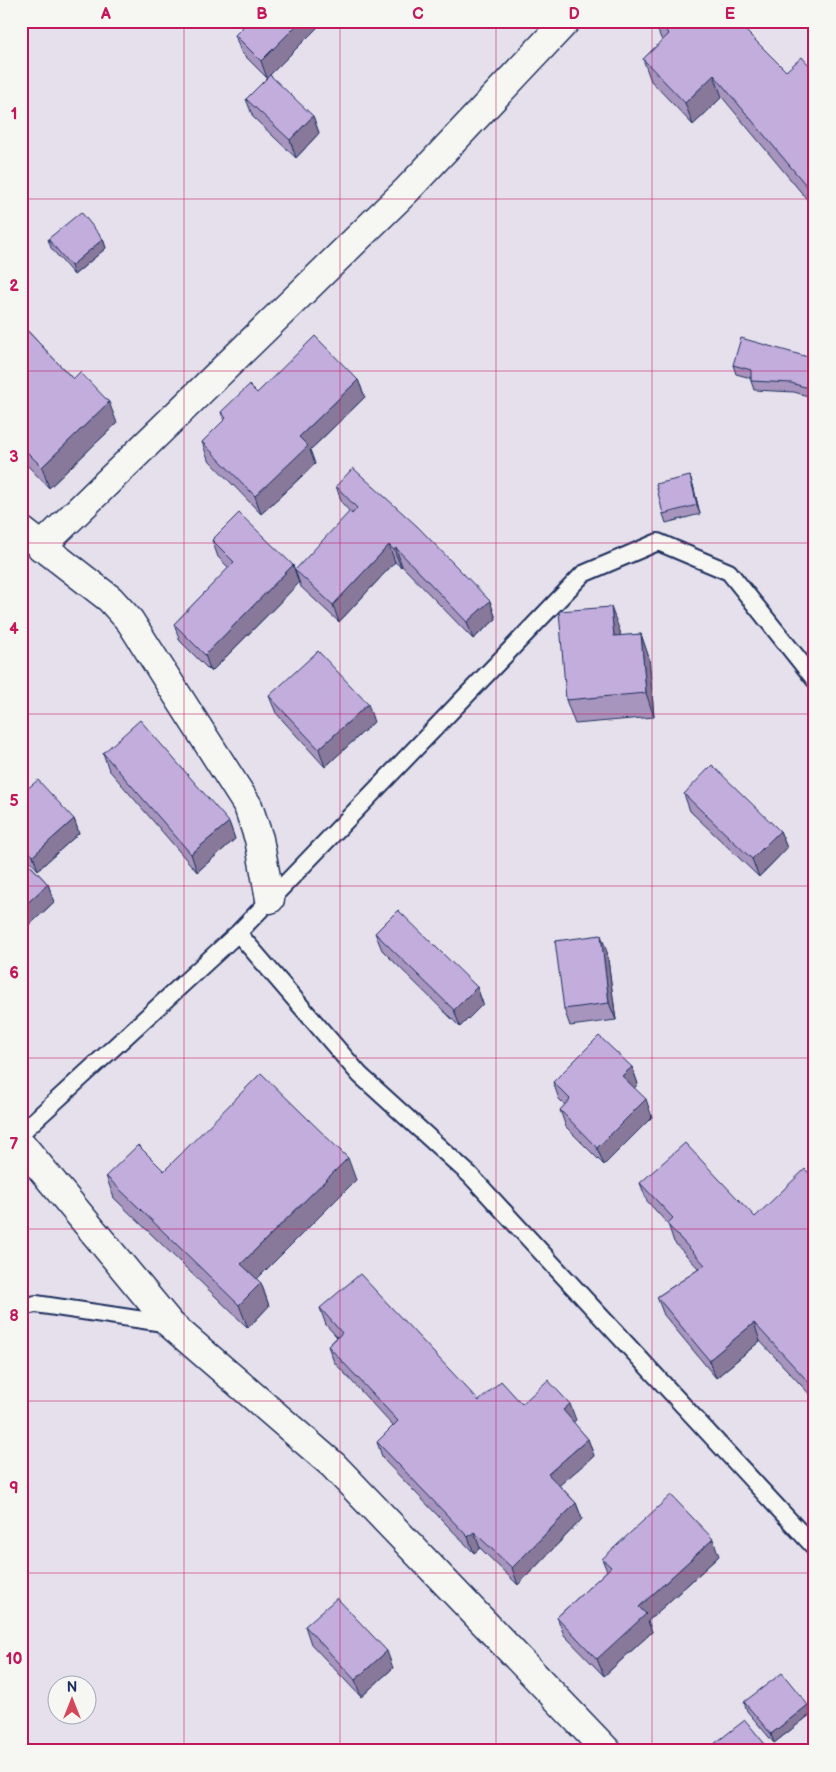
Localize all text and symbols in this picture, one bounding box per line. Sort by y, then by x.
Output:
text: A [100,5,111,24]
text: B [256,5,268,24]
text: C [412,5,424,24]
text: D [568,5,580,24]
text: E [725,5,735,24]
text: 1 [11,105,17,124]
text: 2 [9,277,19,296]
text: 3 [9,448,19,467]
text: 4 [9,620,19,639]
text: 5 [9,792,19,811]
text: 6 [9,964,19,983]
text: 7 [10,1135,19,1154]
text: 8 [9,1307,19,1326]
text: 9 [9,1479,19,1498]
text: 10 [6,1650,22,1669]
north arrow [48,1674,98,1724]
text: N [67,1679,77,1696]

